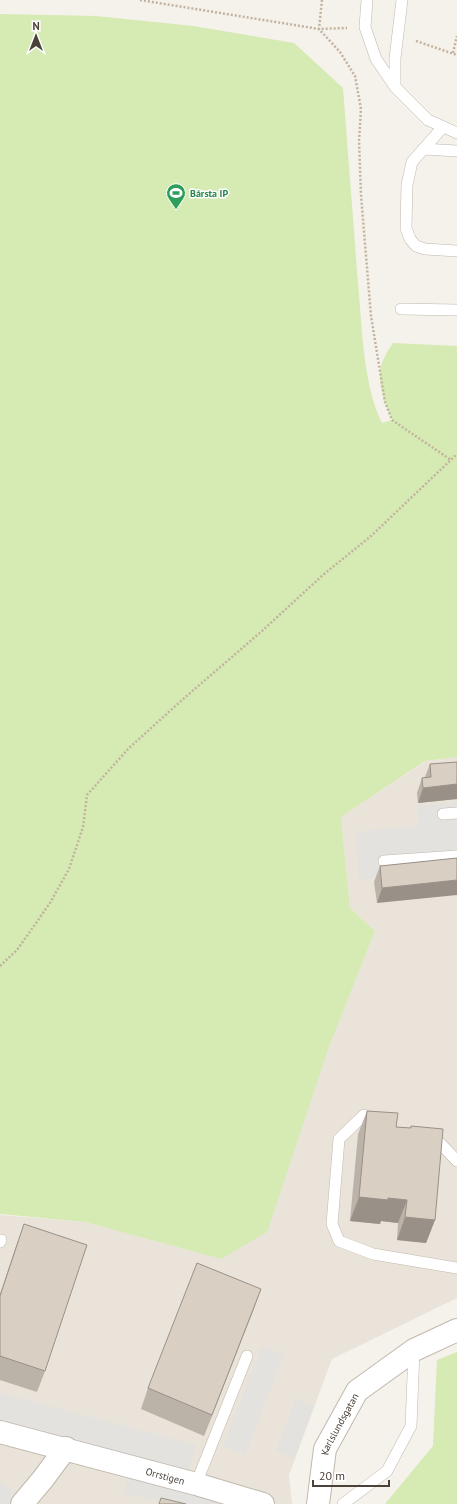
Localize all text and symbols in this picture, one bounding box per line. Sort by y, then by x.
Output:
north arrow [16,16,56,56]
text: N [32,19,40,33]
sports icon: Bårsta IP [165,182,187,210]
place label: Bårsta IP [190,187,228,200]
street label: Karlslundsgatan [318,1391,361,1456]
scale bar [313,1462,389,1488]
street label: Orrstigen [144,1464,186,1487]
text: 20 m [319,1468,345,1483]

